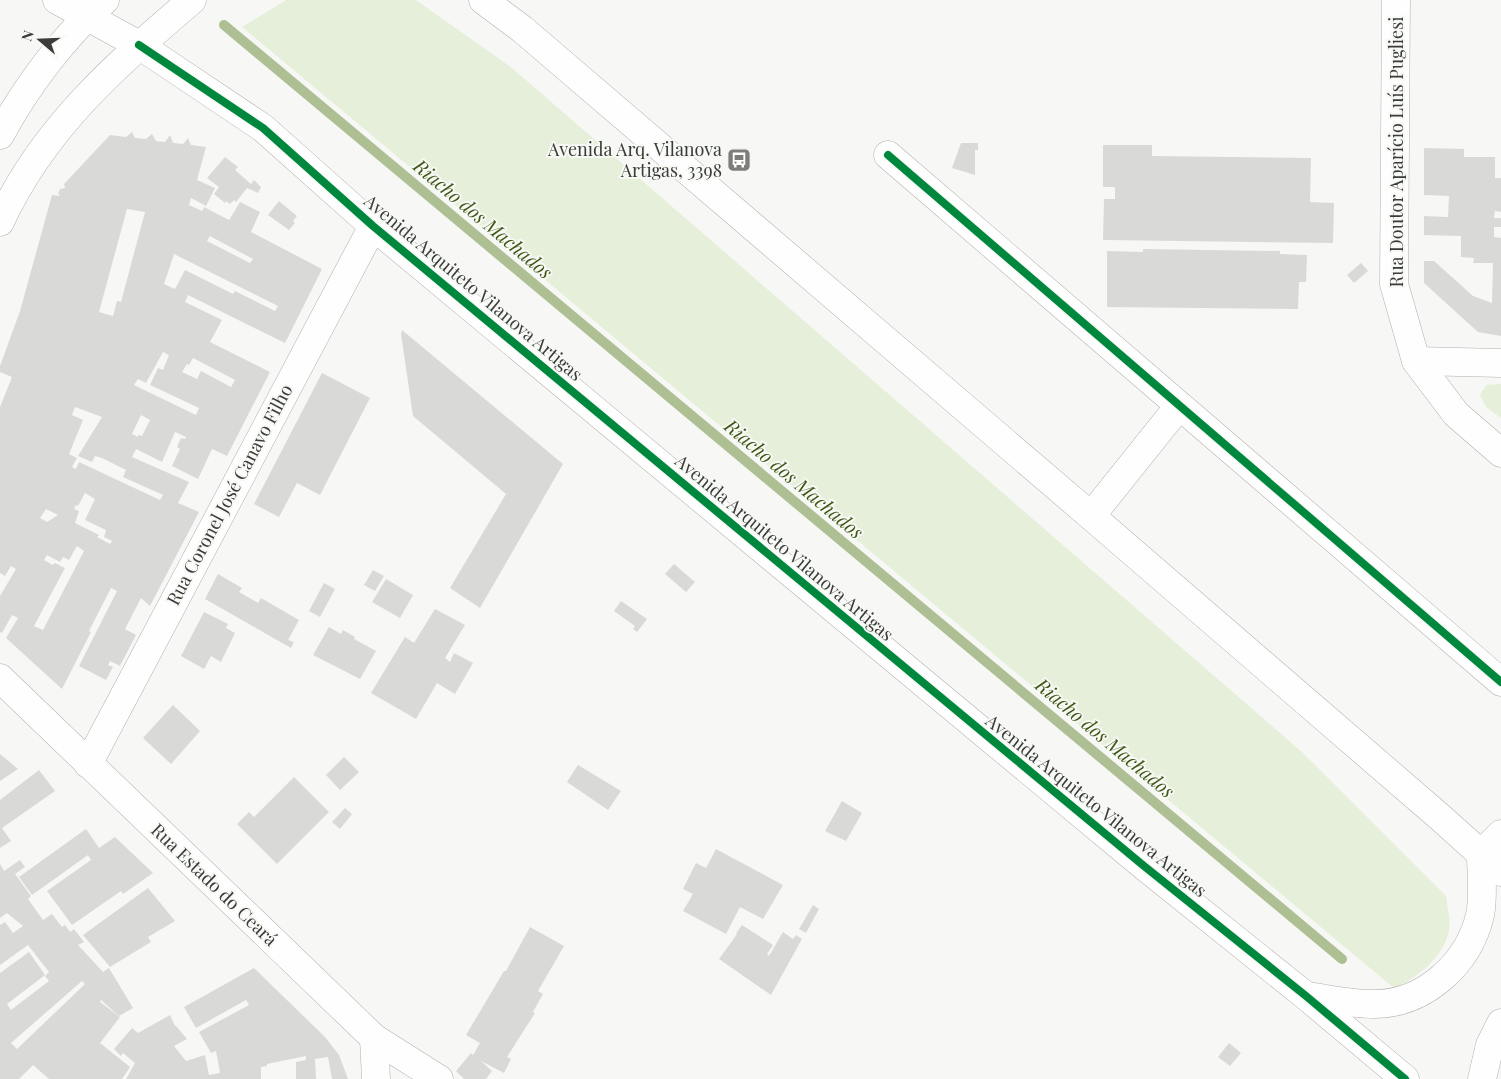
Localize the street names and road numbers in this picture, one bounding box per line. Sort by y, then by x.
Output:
street label: Rua Doutor Aparício Luís Pugliesi [1384,16,1408,288]
street label: Avenida Arquiteto Vilanova Artigas [359,188,588,386]
street label: Rua Coronel José Canavo Filho [161,380,298,609]
street label: Avenida Arquiteto Vilanova Artigas [670,448,899,646]
street label: Avenida Arquiteto Vilanova Artigas [980,708,1212,902]
street label: Rua Estado do Ceará [146,818,283,951]

